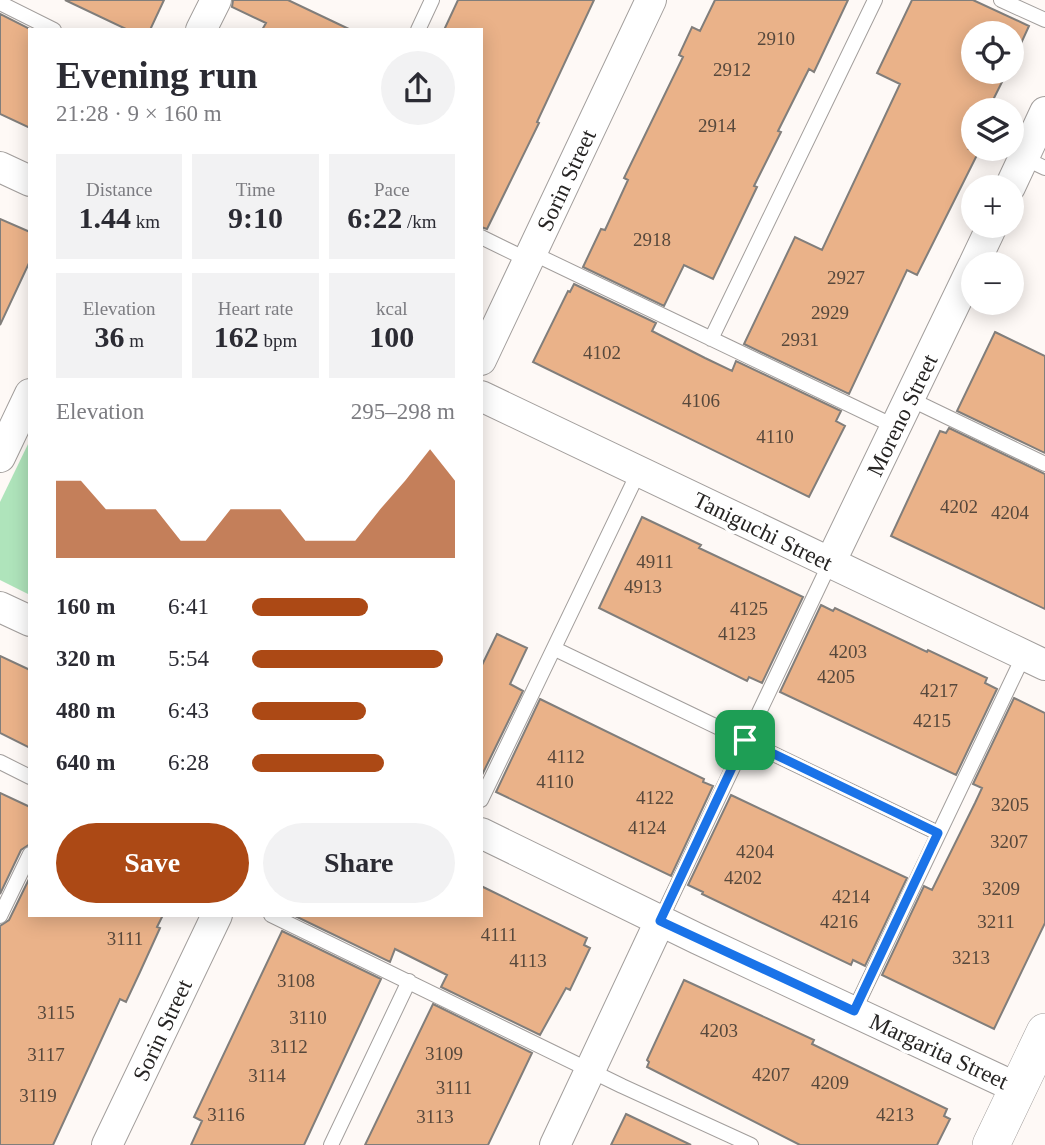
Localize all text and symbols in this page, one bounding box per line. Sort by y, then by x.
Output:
map controls [961,21,1024,315]
button: locate [961,21,1024,84]
house number: 2910 [757,28,795,49]
button: share [381,51,455,125]
text: Evening run [56,54,258,96]
house number: 2912 [713,59,751,80]
button: layers [961,98,1024,161]
text: 21:28 · 9 × 160 m [56,101,222,126]
house number: 2914 [698,115,737,136]
street label: Sorin Street [532,125,601,235]
button: + [961,175,1024,238]
text: Distance [86,179,152,200]
text: Time [236,179,275,200]
text: Pace [374,179,410,200]
text: 1.44 [78,201,131,234]
text: 9:10 [228,201,283,234]
text: 6:22 [347,201,402,234]
text: km [131,211,160,232]
text: /km [402,211,436,232]
house number: 2918 [633,229,671,250]
button: − [961,252,1024,315]
house number: 2927 [827,267,865,288]
text: Elevation [83,298,156,319]
text: Heart rate [218,298,293,319]
text: kcal [376,298,408,319]
house number: 2929 [811,302,849,323]
text: 36 [94,320,124,353]
text: 162 [214,320,259,353]
text: 100 [369,320,414,353]
house number: 2931 [781,329,819,350]
text: m [124,330,144,351]
text: bpm [259,330,297,351]
house number: 4102 [583,342,621,363]
street label: Moreno Street [862,350,943,480]
house number: 4106 [682,390,720,411]
text: Elevation [56,399,144,424]
text: 295–298 m [351,399,455,424]
house number: 4110 [756,426,794,447]
street label: Taniguchi Street [689,487,837,576]
house number: 4202 [940,496,978,517]
house number: 4204 [991,502,1030,523]
house number: 4911 [636,551,674,572]
house number: 4913 [624,576,662,597]
text: 160 m [56,594,115,619]
text: 6:41 [168,594,209,619]
house number: 4125 [730,598,768,619]
house number: 4123 [718,623,756,644]
house number: 4203 [829,641,867,662]
text: 320 m [56,646,115,671]
text: 5:54 [168,646,209,671]
house number: 4205 [817,666,855,687]
house number: 4217 [920,680,958,701]
text: 480 m [56,698,115,723]
text: 6:43 [168,698,209,723]
pin [715,710,775,770]
house number: 4215 [913,710,951,731]
icon: arrive [726,721,764,759]
house number: 4112 [547,746,585,767]
text: 640 m [56,750,115,775]
text: 6:28 [168,750,209,775]
house number: 4110 [536,771,574,792]
house number: 4122 [636,787,674,808]
house number: 3205 [991,794,1029,815]
house number: 4124 [628,817,667,838]
button: Save [56,823,249,903]
button: Share [263,823,455,903]
house number: 3207 [990,831,1028,852]
house number: 4204 [736,841,775,862]
house number: 4202 [724,867,762,888]
house number: 3209 [982,878,1020,899]
house number: 4214 [832,886,871,907]
house number: 4216 [820,911,858,932]
house number: 3211 [977,911,1015,932]
house number: 4111 [481,924,517,945]
house number: 3111 [107,928,143,949]
house number: 3213 [952,947,990,968]
house number: 4113 [509,950,547,971]
house number: 3108 [277,970,315,991]
street label: Sorin Street [128,975,197,1085]
house number: 3115 [37,1002,75,1023]
house number: 3110 [289,1007,327,1028]
street label: Margarita Street [866,1008,1012,1095]
house number: 4203 [700,1020,738,1041]
house number: 3112 [270,1036,308,1057]
house number: 3109 [425,1043,463,1064]
house number: 3117 [27,1044,65,1065]
house number: 4207 [752,1064,790,1085]
house number: 3114 [248,1065,286,1086]
house number: 4209 [811,1072,849,1093]
house number: 3111 [436,1077,472,1098]
house number: 3119 [19,1085,57,1106]
house number: 3116 [207,1104,245,1125]
house number: 4213 [876,1104,914,1125]
house number: 3113 [416,1106,454,1127]

